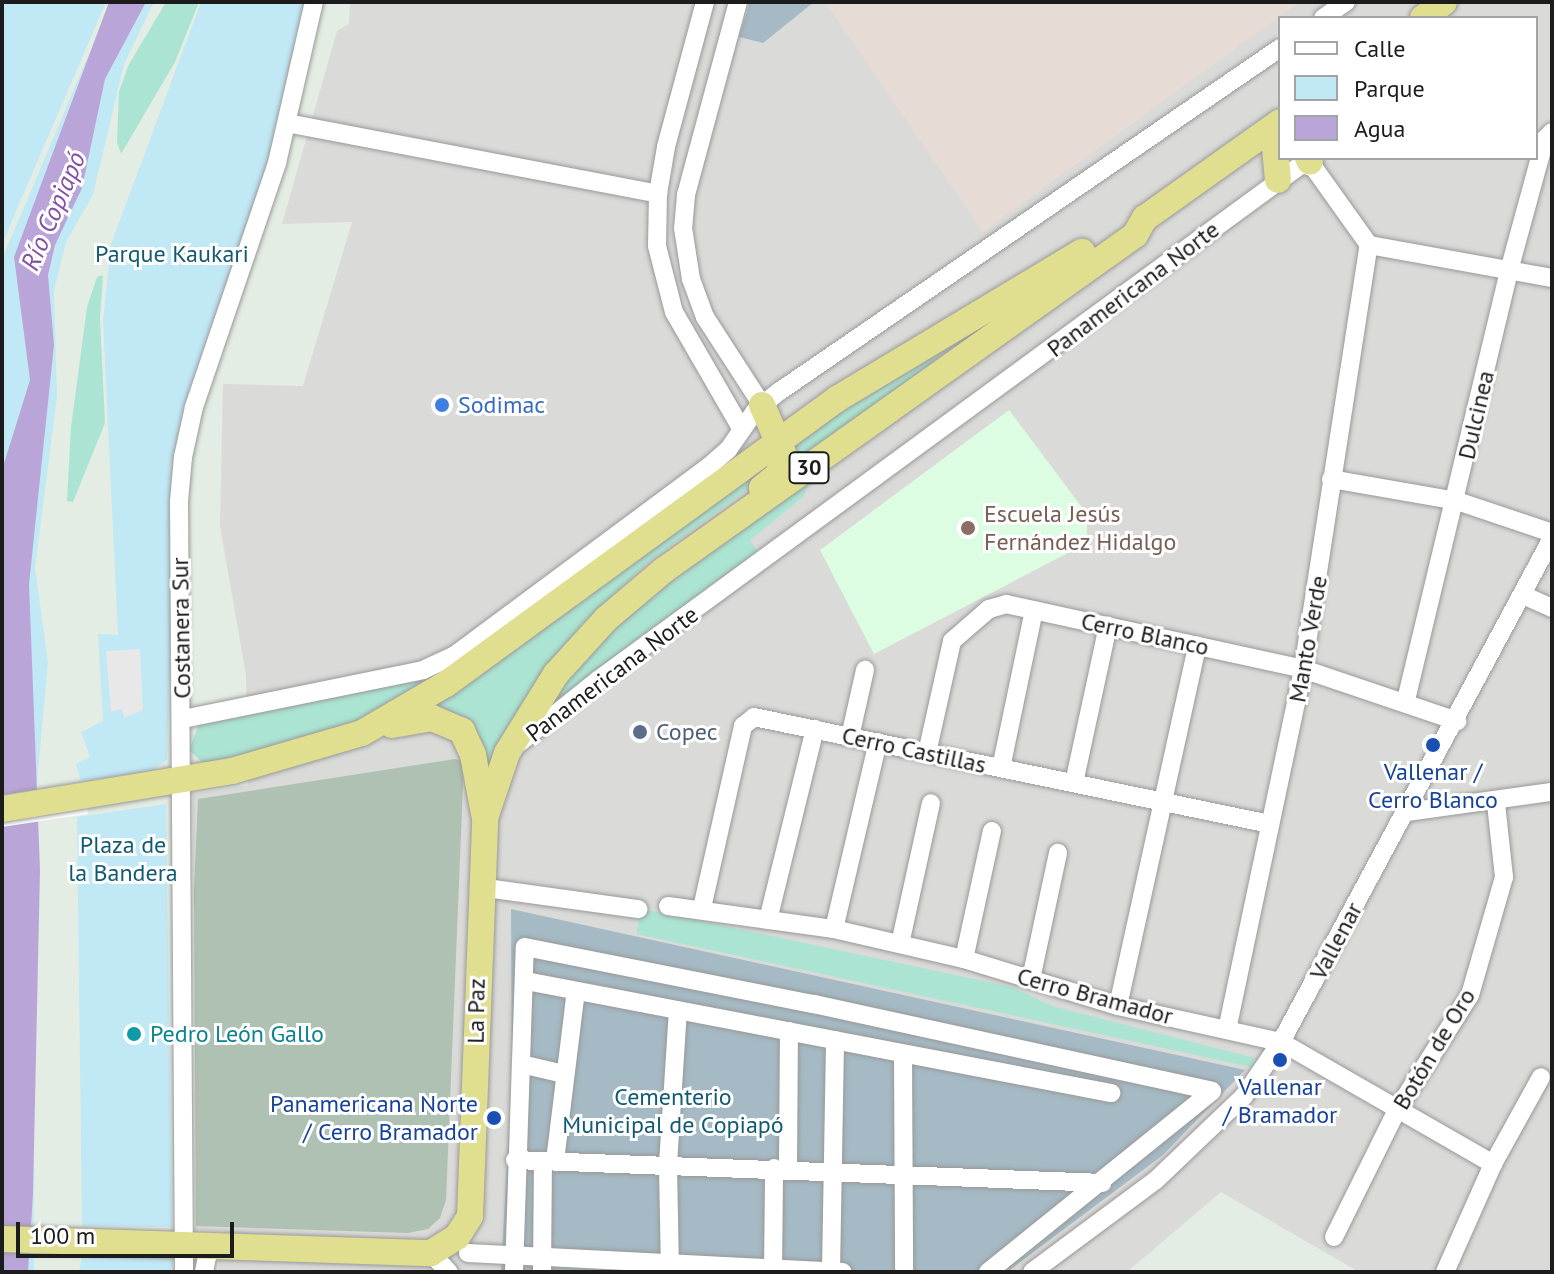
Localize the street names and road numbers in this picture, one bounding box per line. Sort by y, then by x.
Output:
street label: Panamericana Norte [1041,215,1225,363]
street label: Dulcinea [1452,368,1500,462]
road number: 30 [787,450,831,486]
street label: Costanera Sur [165,557,197,699]
street label: Manto Verde [1283,573,1333,705]
street label: Panamericana Norte [520,600,704,748]
street label: Cerro Blanco [1079,606,1211,662]
street label: Cerro Castillas [839,721,989,779]
street label: Vallenar [1304,897,1368,985]
street label: Cerro Bramador [1014,961,1176,1031]
street label: La Paz [461,978,491,1044]
street label: Botón de Oro [1387,983,1481,1115]

